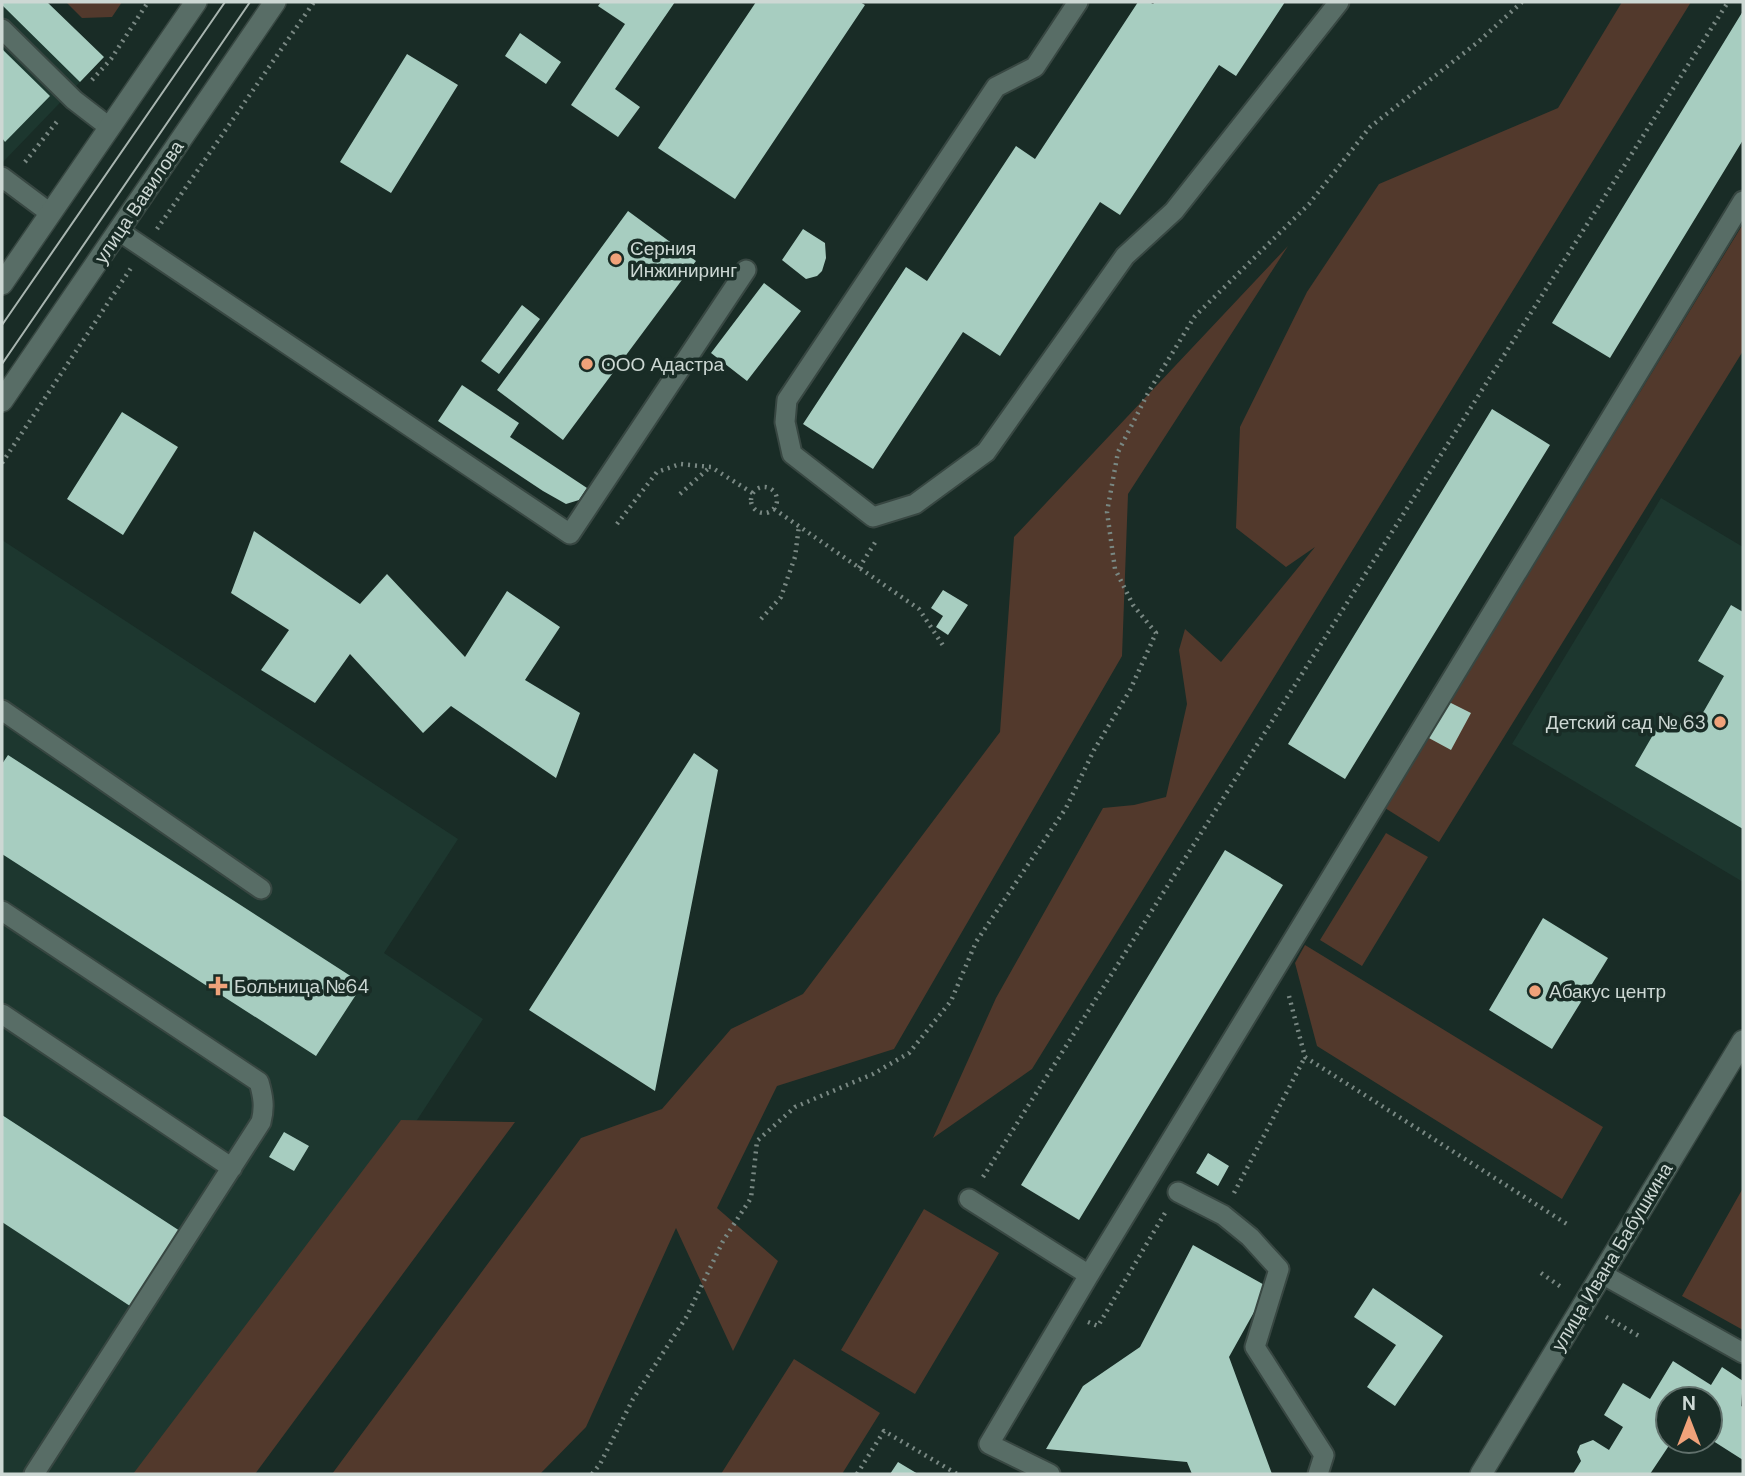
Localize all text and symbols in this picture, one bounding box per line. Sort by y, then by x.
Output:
street label: улица Вавилова [89,135,190,268]
place label: Серния Инжиниринг [630,236,737,283]
marker: Серния Инжиниринг [608,251,624,267]
place label: ООО Адастра [601,352,724,377]
marker: ООО Адастра [579,356,595,372]
place label: Детский сад № 63 [1546,710,1706,735]
marker: Детский сад № 63 [1712,714,1728,730]
place label: Больница №64 [234,974,369,999]
marker: Больница №64 [208,976,228,996]
place label: Абакус центр [1549,979,1666,1004]
marker: Абакус центр [1527,983,1543,999]
street label: улица Ивана Бабушкина [1546,1158,1678,1356]
north arrow [1654,1385,1724,1455]
text: N [1682,1391,1696,1416]

